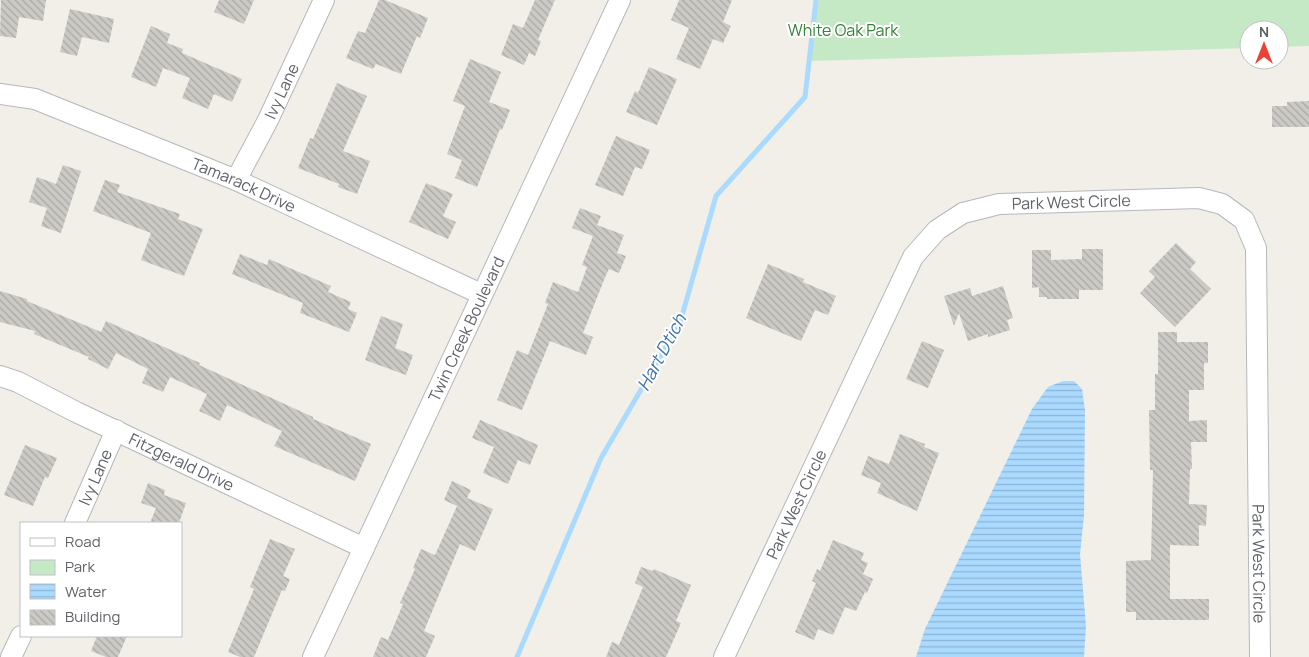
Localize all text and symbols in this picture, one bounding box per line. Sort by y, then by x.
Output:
park label: White Oak Park [788,19,899,41]
north arrow [1239,20,1289,70]
text: N [1259,22,1269,41]
street label: Ivy Lane [259,59,304,123]
street label: Tamarack Drive [188,152,299,217]
street label: Park West Circle [1011,189,1131,215]
street label: Twin Creek Boulevard [423,253,510,405]
water label: Hart Dtich [631,308,692,395]
street label: Fitzgerald Drive [125,428,238,496]
street label: Ivy Lane [73,446,117,509]
street label: Park West Circle [761,446,832,563]
street label: Park West Circle [1248,504,1271,623]
legend [20,522,182,637]
text: Road [65,531,101,552]
text: Park [65,556,95,577]
text: Water [65,581,107,602]
text: Building [65,606,120,627]

